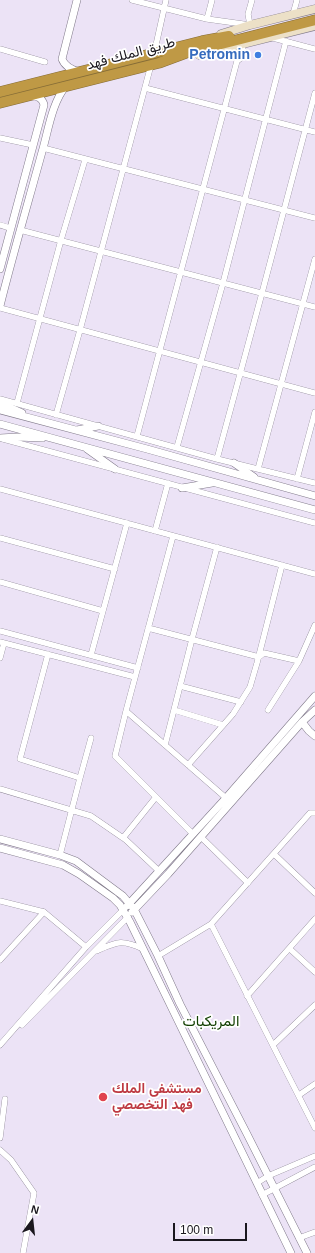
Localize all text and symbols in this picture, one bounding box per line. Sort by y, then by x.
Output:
street label: طريق الملك فهد [85,34,177,74]
place label: Petromin [189,47,250,63]
marker: Petromin [253,50,263,60]
district label: المريكبات [183,1013,239,1031]
place label: مستشفى الملك فهد التخصصي [112,1081,202,1114]
marker: مستشفى الملك فهد التخصصي [97,1091,109,1103]
north arrow [12,1201,52,1241]
text: N [30,1203,40,1216]
scale bar [175,1215,249,1241]
text: 100 m [180,1223,213,1237]

